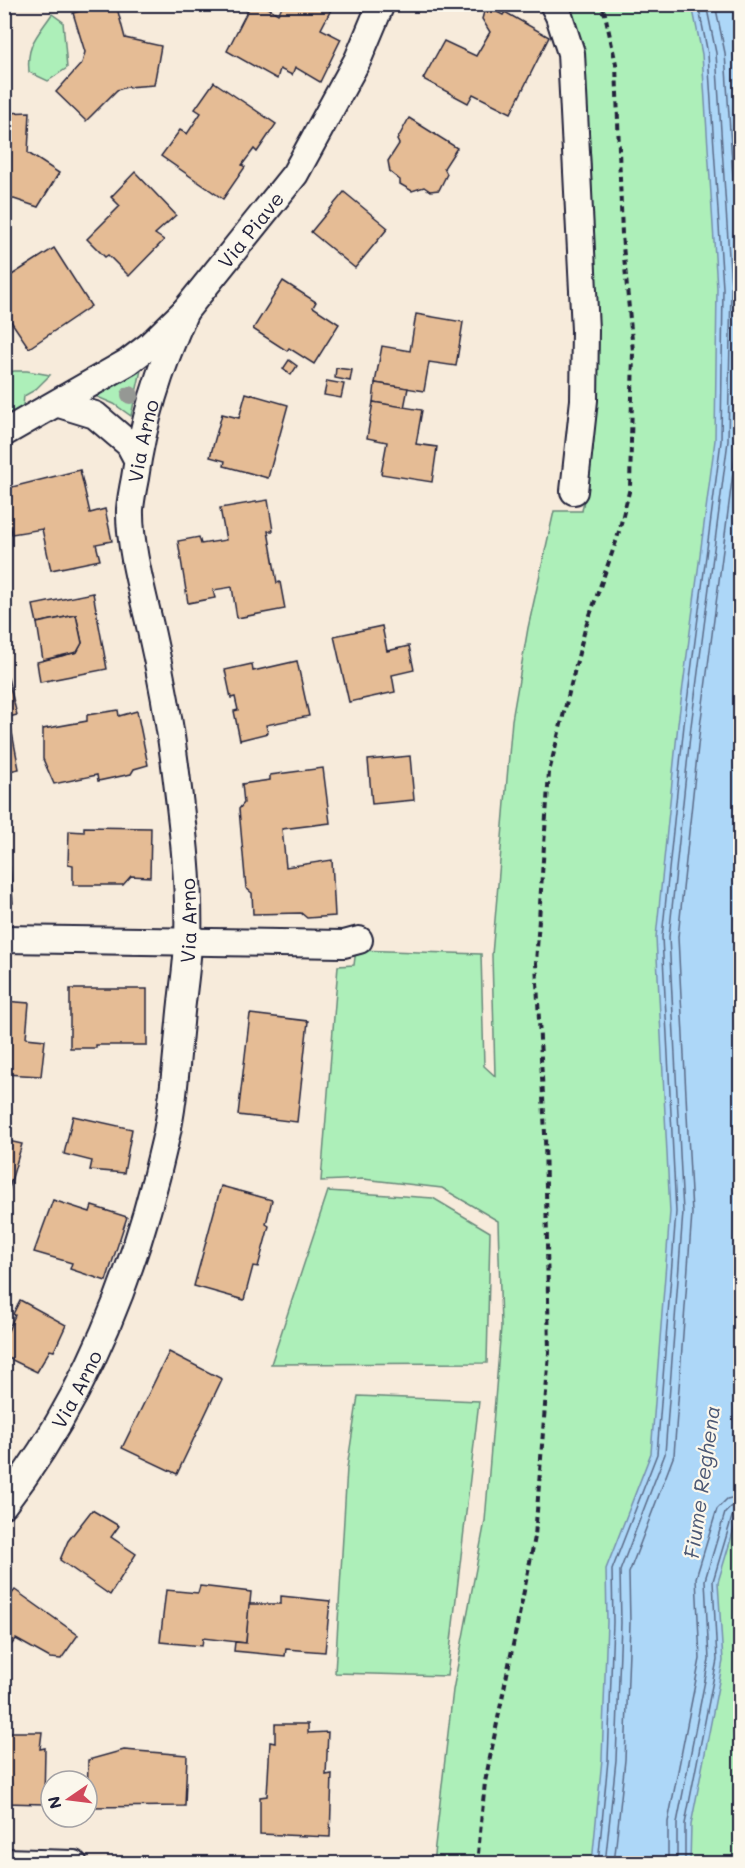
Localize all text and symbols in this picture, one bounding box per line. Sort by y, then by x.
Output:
street label: Via Piave [212,186,289,273]
street label: Via Arno [122,396,164,484]
street label: Via Arno [174,878,201,964]
street label: Via Arno [45,1346,107,1433]
water label: Fiume Reghena [677,1404,725,1560]
north arrow [39,1769,99,1829]
text: N [42,1794,66,1811]

